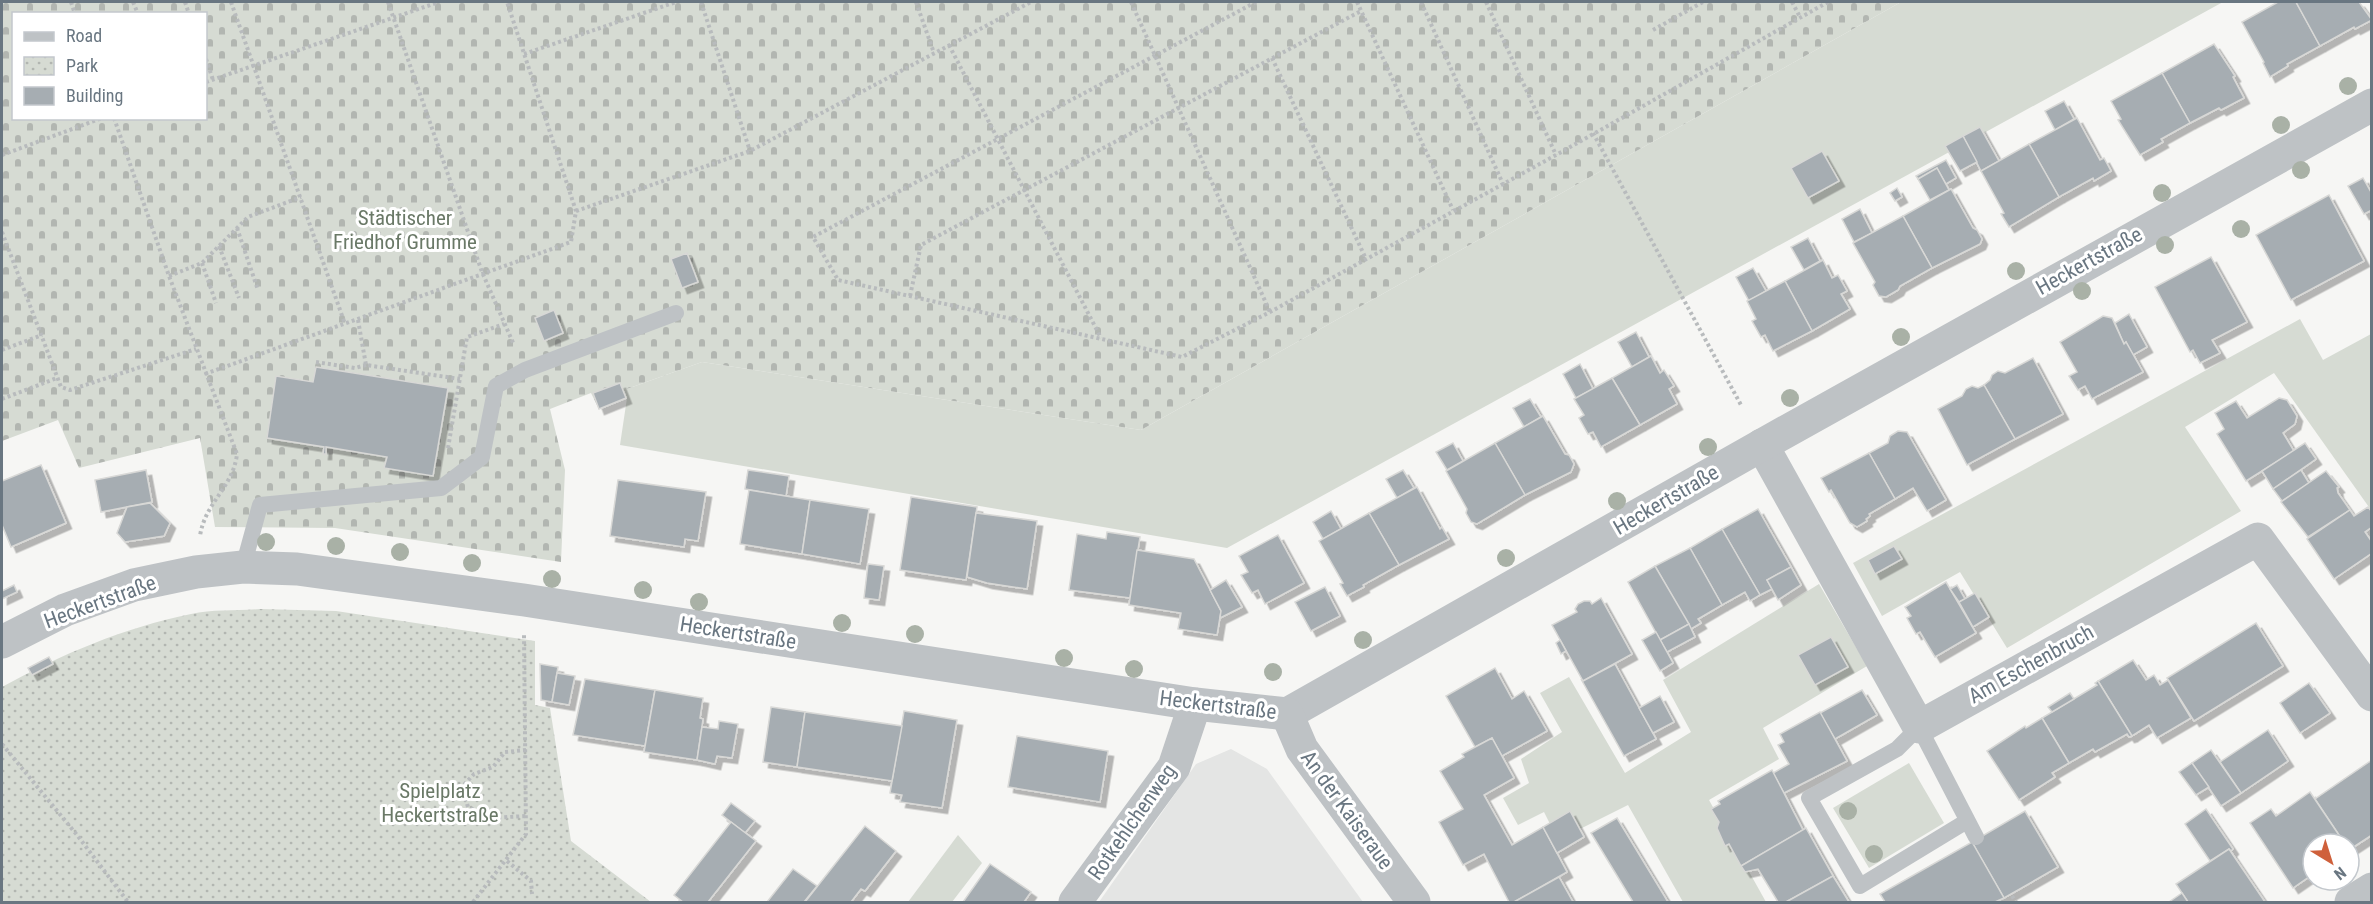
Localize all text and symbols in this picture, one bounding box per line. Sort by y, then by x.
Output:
legend [12,12,207,120]
text: Road [66,25,102,46]
text: Park [66,55,98,76]
text: Building [66,85,123,106]
park label: Städtischer Friedhof Grumme [333,206,477,254]
street label: Heckertstraße [2032,222,2146,300]
street label: Heckertstraße [1609,460,1723,540]
street label: Heckertstraße [41,571,159,633]
street label: Heckertstraße [678,612,798,654]
street label: Am Eschenbruch [1964,620,2098,708]
street label: Heckertstraße [1158,686,1278,724]
street label: An der Kaiseraue [1296,746,1398,874]
street label: Rotkehlchenweg [1083,760,1181,884]
park label: Spielplatz Heckertstraße [381,779,499,827]
north arrow [2301,832,2361,892]
text: N [2330,863,2350,884]

